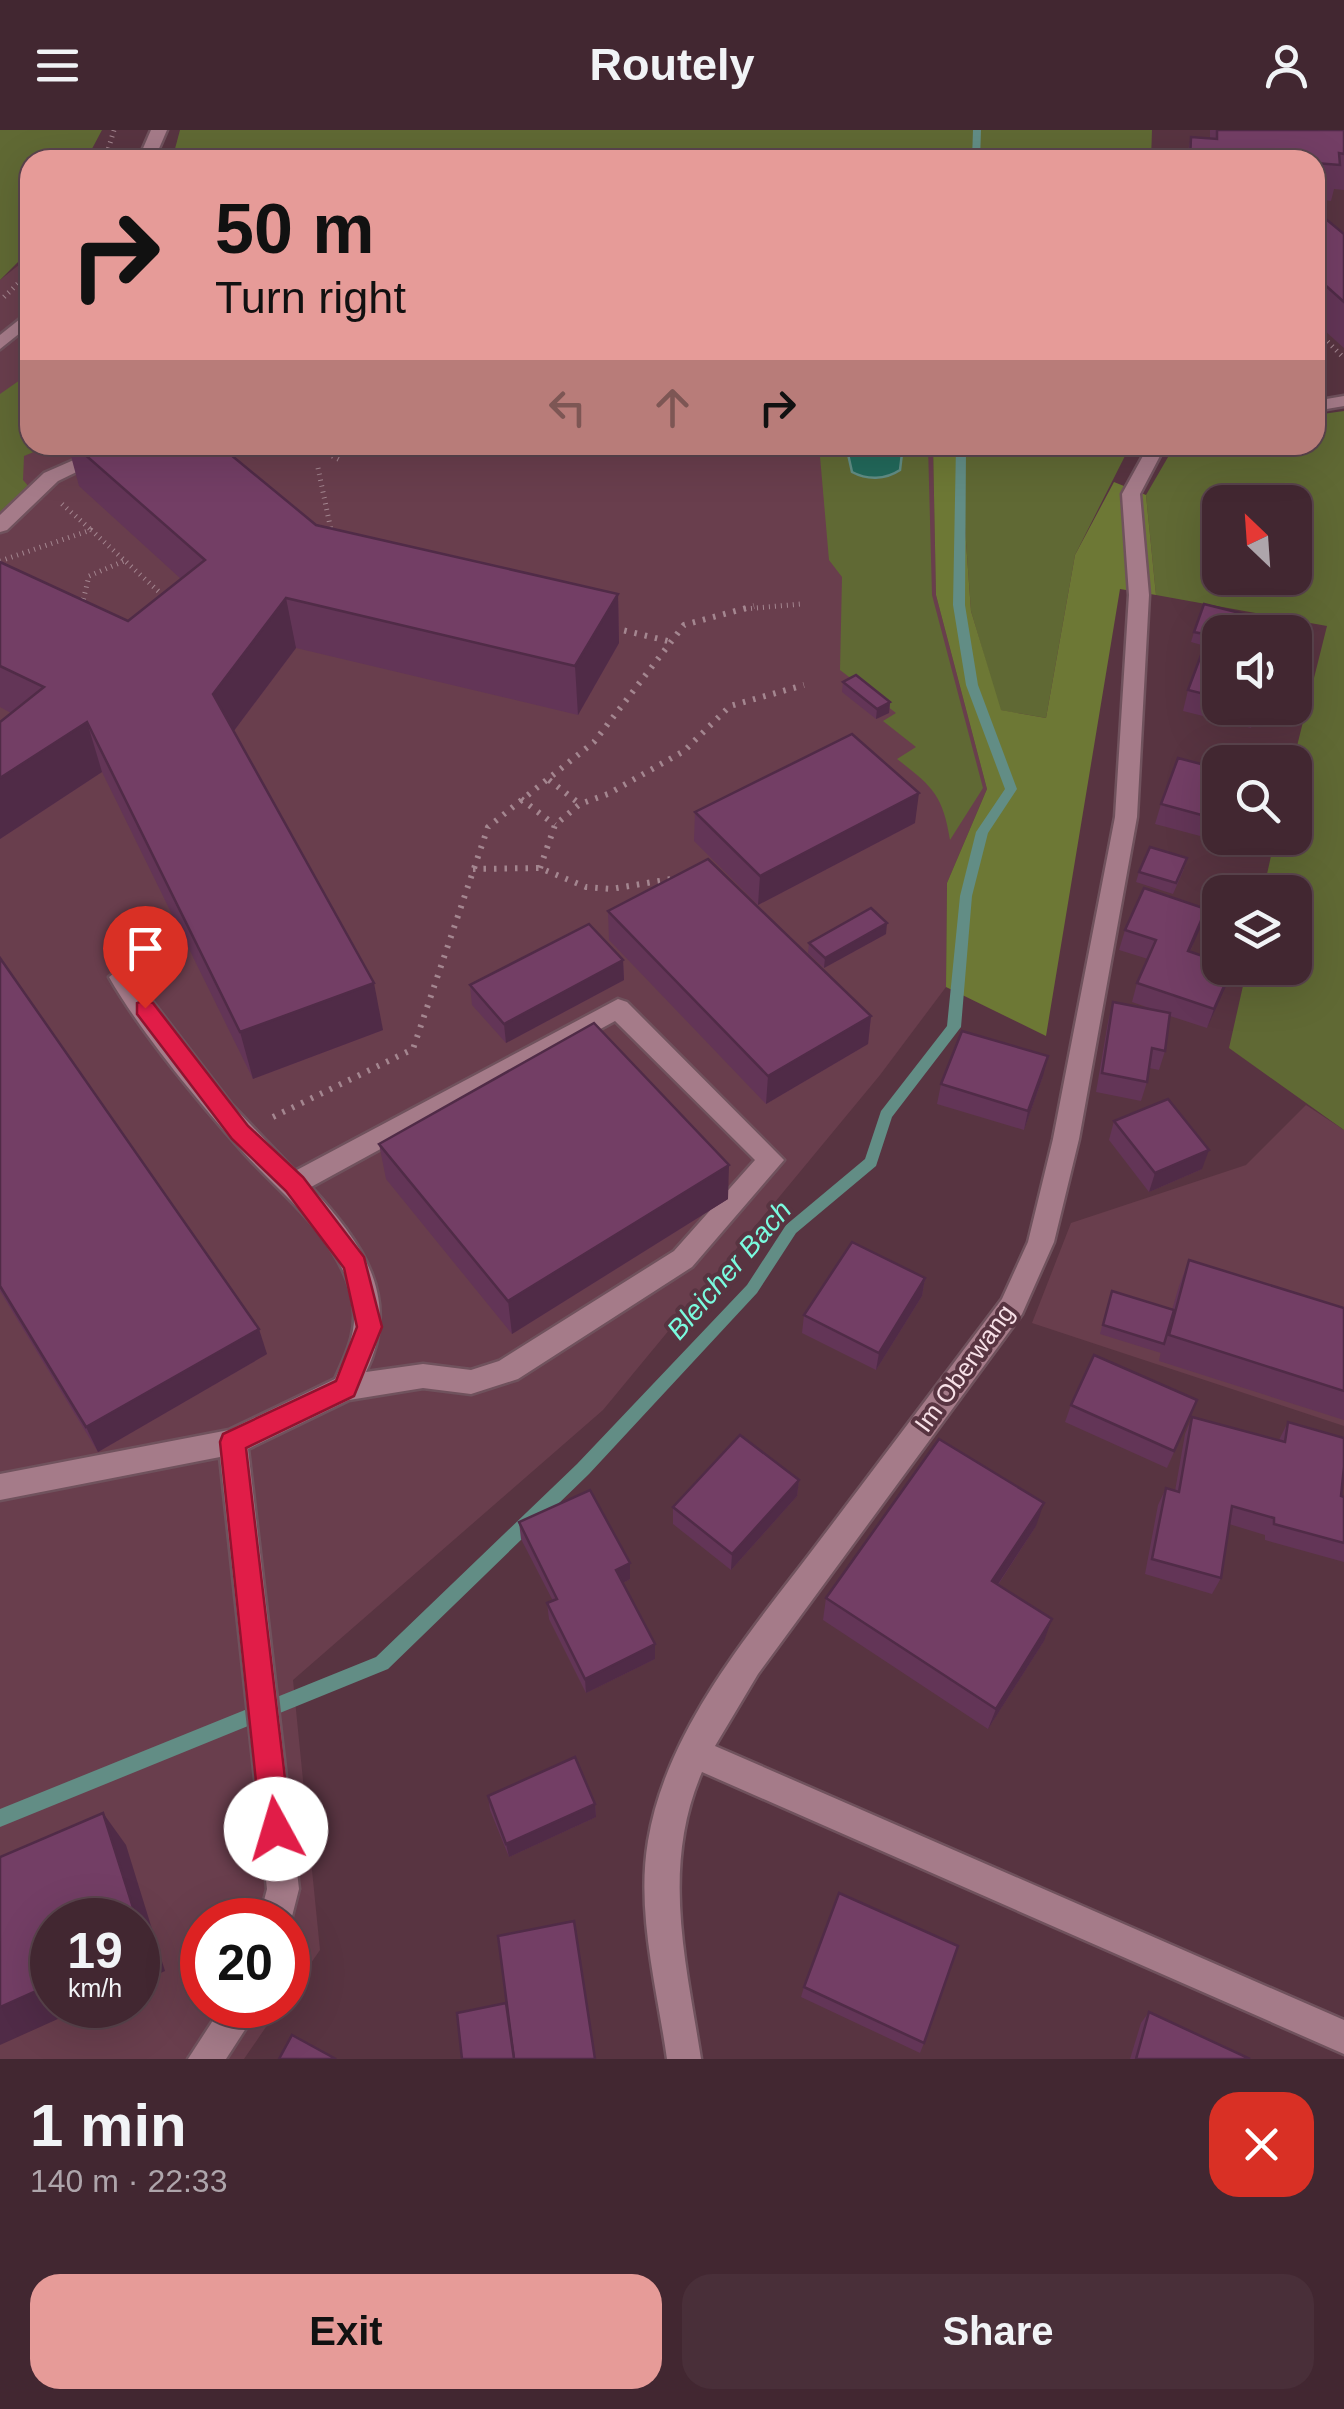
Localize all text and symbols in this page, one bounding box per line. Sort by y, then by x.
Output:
icon: menu [30,38,85,93]
icon: person [1259,38,1314,93]
text: Routely [589,39,755,90]
icon: right [50,190,180,320]
text: 50 m [215,190,375,268]
text: Turn right [215,272,406,323]
icon: left [540,380,595,435]
icon: ahead [645,380,700,435]
icon: right [750,380,805,435]
north arrow [1202,485,1312,595]
map controls [1202,485,1312,985]
button: sound [1202,615,1312,725]
button: search [1202,745,1312,855]
button: layers [1202,875,1312,985]
pin [103,906,188,1009]
icon: arrive [118,921,173,976]
water label: Bleicher Bach [661,1195,797,1345]
street label: Im Oberwang [909,1299,1019,1437]
position arrow [224,1777,328,1881]
speed limit sign: 20 [180,1898,310,2028]
text: 19 [67,1923,123,1979]
text: km/h [68,1974,122,2002]
text: 1 min [30,2092,187,2159]
button: close [1209,2092,1314,2197]
text: 140 m · 22:33 [30,2163,227,2199]
button: Exit [30,2274,662,2389]
button: Share [682,2274,1314,2389]

